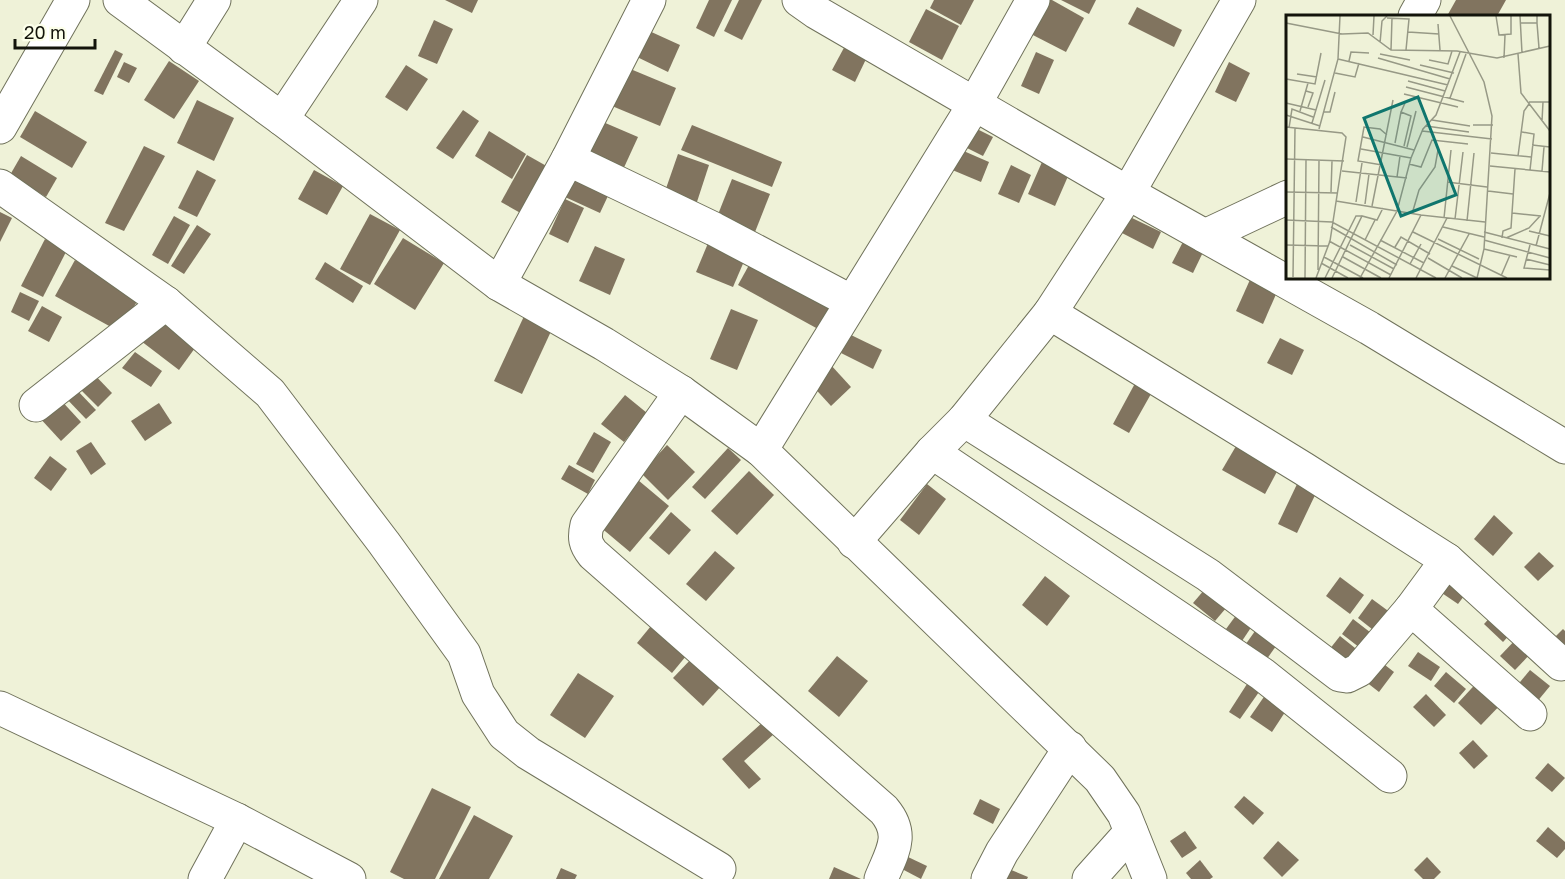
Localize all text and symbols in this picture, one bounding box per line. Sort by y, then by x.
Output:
scale bar [15,12,94,50]
inset map [1286,15,1550,279]
text: 20 m [24,21,66,43]

